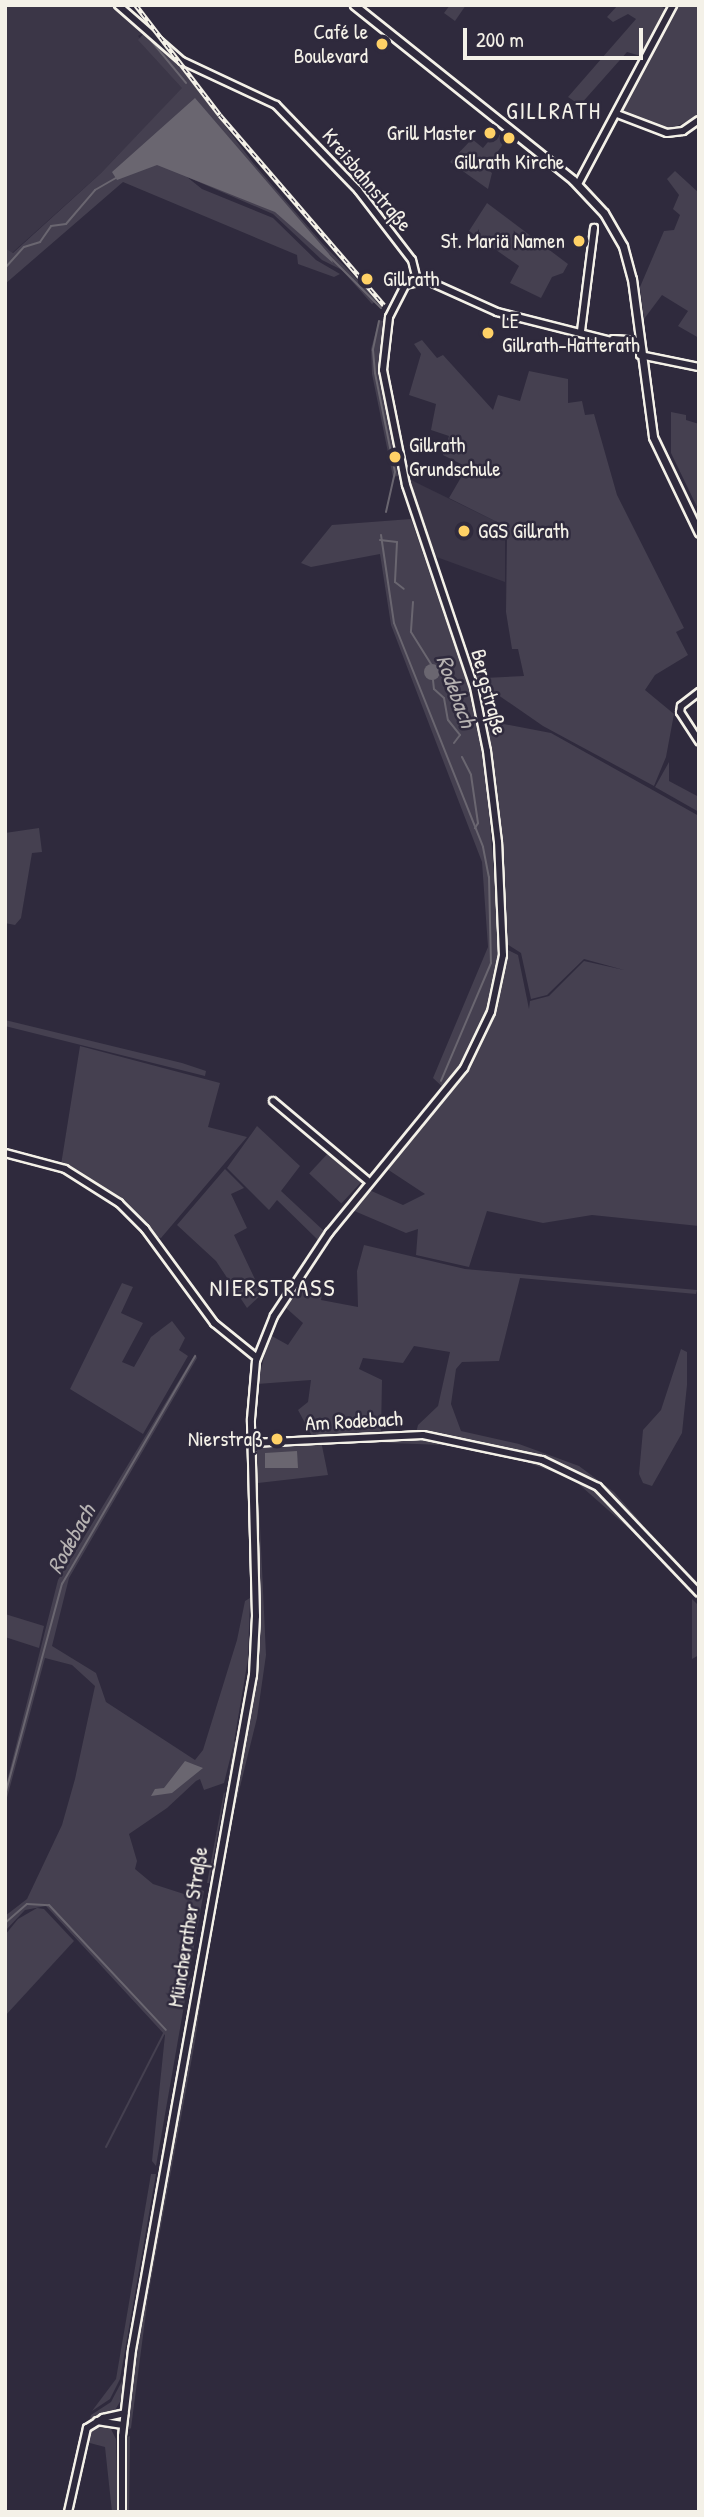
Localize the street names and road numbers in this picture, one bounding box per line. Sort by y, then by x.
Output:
street label: Kreisbahnstraße [317,123,417,237]
street label: Bergstraße [466,646,512,738]
street label: Am Rodebach [305,1406,403,1436]
street label: Müncherather Straße [163,1845,213,2009]

